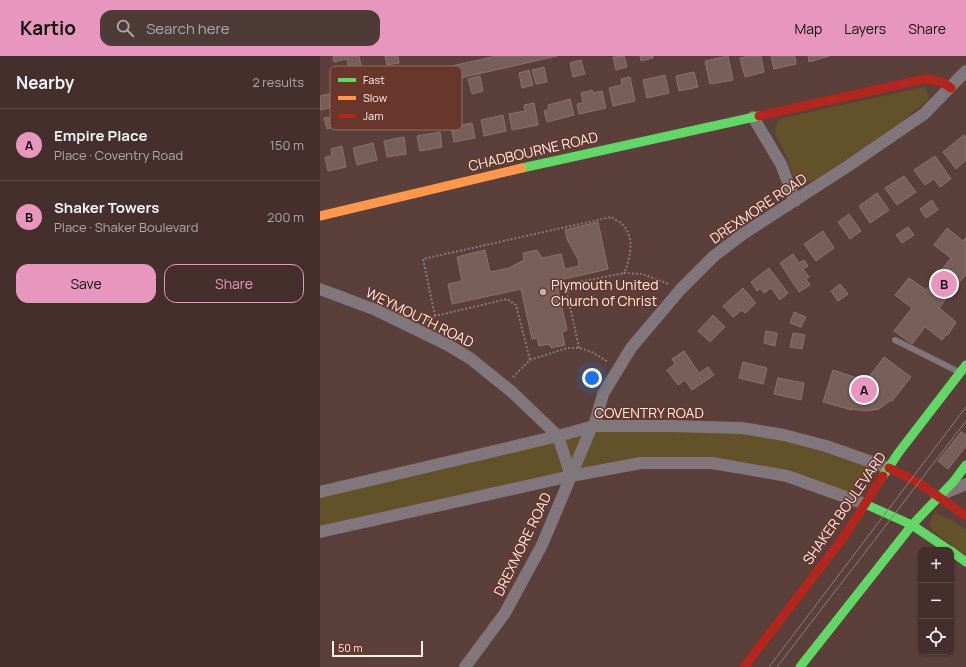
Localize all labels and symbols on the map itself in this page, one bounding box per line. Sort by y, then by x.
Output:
legend [330,66,462,130]
text: Fast [363,72,385,87]
text: Slow [363,90,388,105]
text: Jam [363,108,384,123]
street label: CHADBOURNE ROAD [466,127,600,175]
street label: DREXMORE ROAD [706,168,810,248]
pin: B [931,269,957,299]
place label: Plymouth United Church of Christ [551,275,658,310]
street label: WEYMOUTH ROAD [363,283,477,351]
marker: Plymouth United Church of Christ [538,287,548,297]
your location [582,368,602,388]
pin: A [851,375,877,405]
street label: COVENTRY ROAD [594,403,704,422]
street label: SHAKER BOULEVARD [798,448,890,568]
street label: DREXMORE ROAD [489,489,555,599]
scale bar [332,639,423,658]

